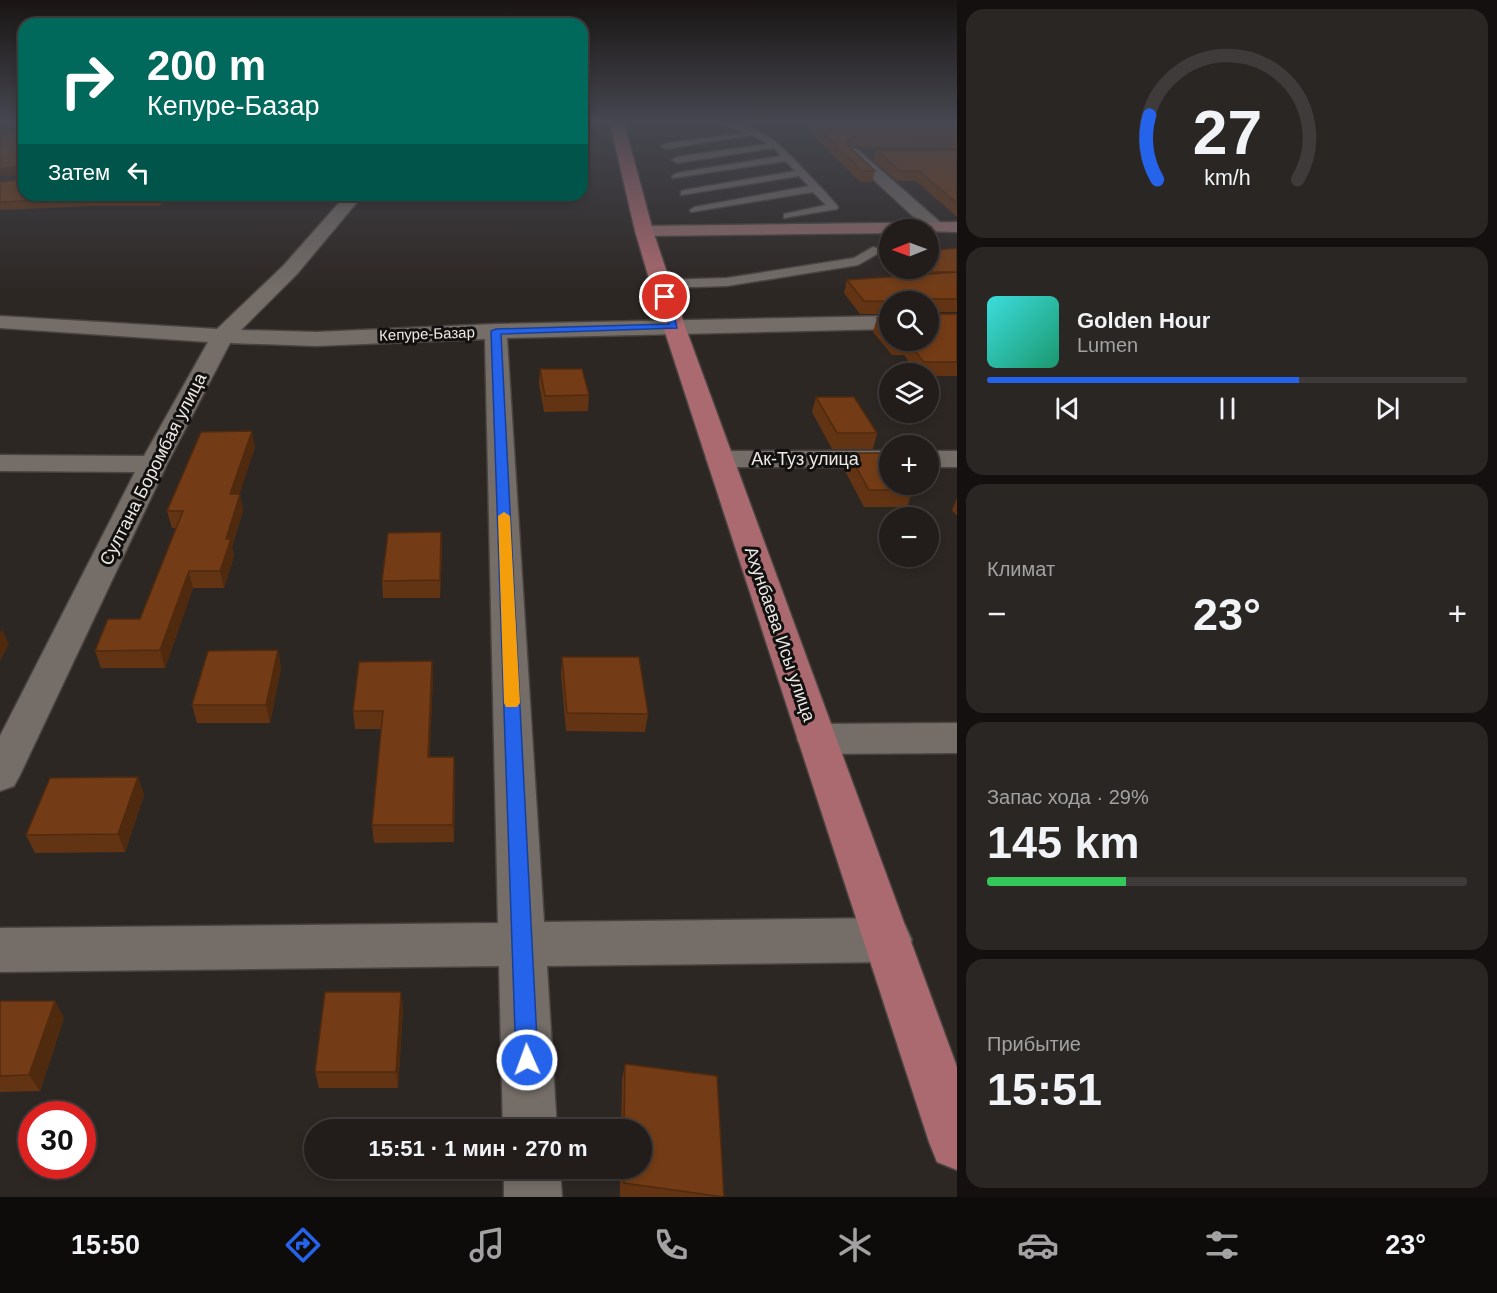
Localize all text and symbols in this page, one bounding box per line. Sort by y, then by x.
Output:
icon: right [48,42,126,120]
text: 200 m [147,42,266,89]
text: Кепуре-Базар [147,91,319,121]
text: 27 [1192,98,1262,167]
icon: left [122,156,155,189]
text: Затем [48,160,110,185]
text: km/h [1204,167,1250,191]
north arrow [879,219,939,279]
map controls [879,219,939,567]
pin [639,271,690,322]
icon: arrive [648,280,681,313]
button: search [879,291,939,351]
text: Golden Hour [1077,308,1210,333]
street label: Кепуре-Базар [379,323,475,344]
text: Lumen [1077,334,1138,356]
button: layers [879,363,939,423]
street label: Султана Боромбая улица [96,369,211,569]
icon: previous [1051,392,1084,425]
icon: pause [1211,392,1244,425]
icon: next [1371,392,1404,425]
button: + [879,435,939,495]
street label: Ак-Туз улица [751,449,860,469]
button: − [879,507,939,567]
street label: Ахунбаева Исы улица [741,544,820,725]
text: Климат [987,558,1055,580]
text: 23° [1193,589,1261,640]
text: − [987,595,1006,632]
text: + [1448,595,1467,632]
text: Запас хода · 29% [987,786,1149,808]
text: 145 km [987,817,1140,868]
position arrow [495,1028,559,1092]
text: Прибытие [987,1033,1081,1055]
text: 15:51 [987,1064,1102,1115]
speed limit sign: 30 [18,1101,96,1179]
text: 15:51 · 1 мин · 270 m [368,1136,588,1161]
icon: directions [282,1224,324,1266]
icon: music [466,1224,508,1266]
icon: phone [650,1224,692,1266]
icon: climate [834,1224,876,1266]
icon: car [1017,1224,1059,1266]
icon: filters [1201,1224,1243,1266]
text: 15:50 [71,1230,140,1260]
text: 23° [1385,1230,1426,1260]

